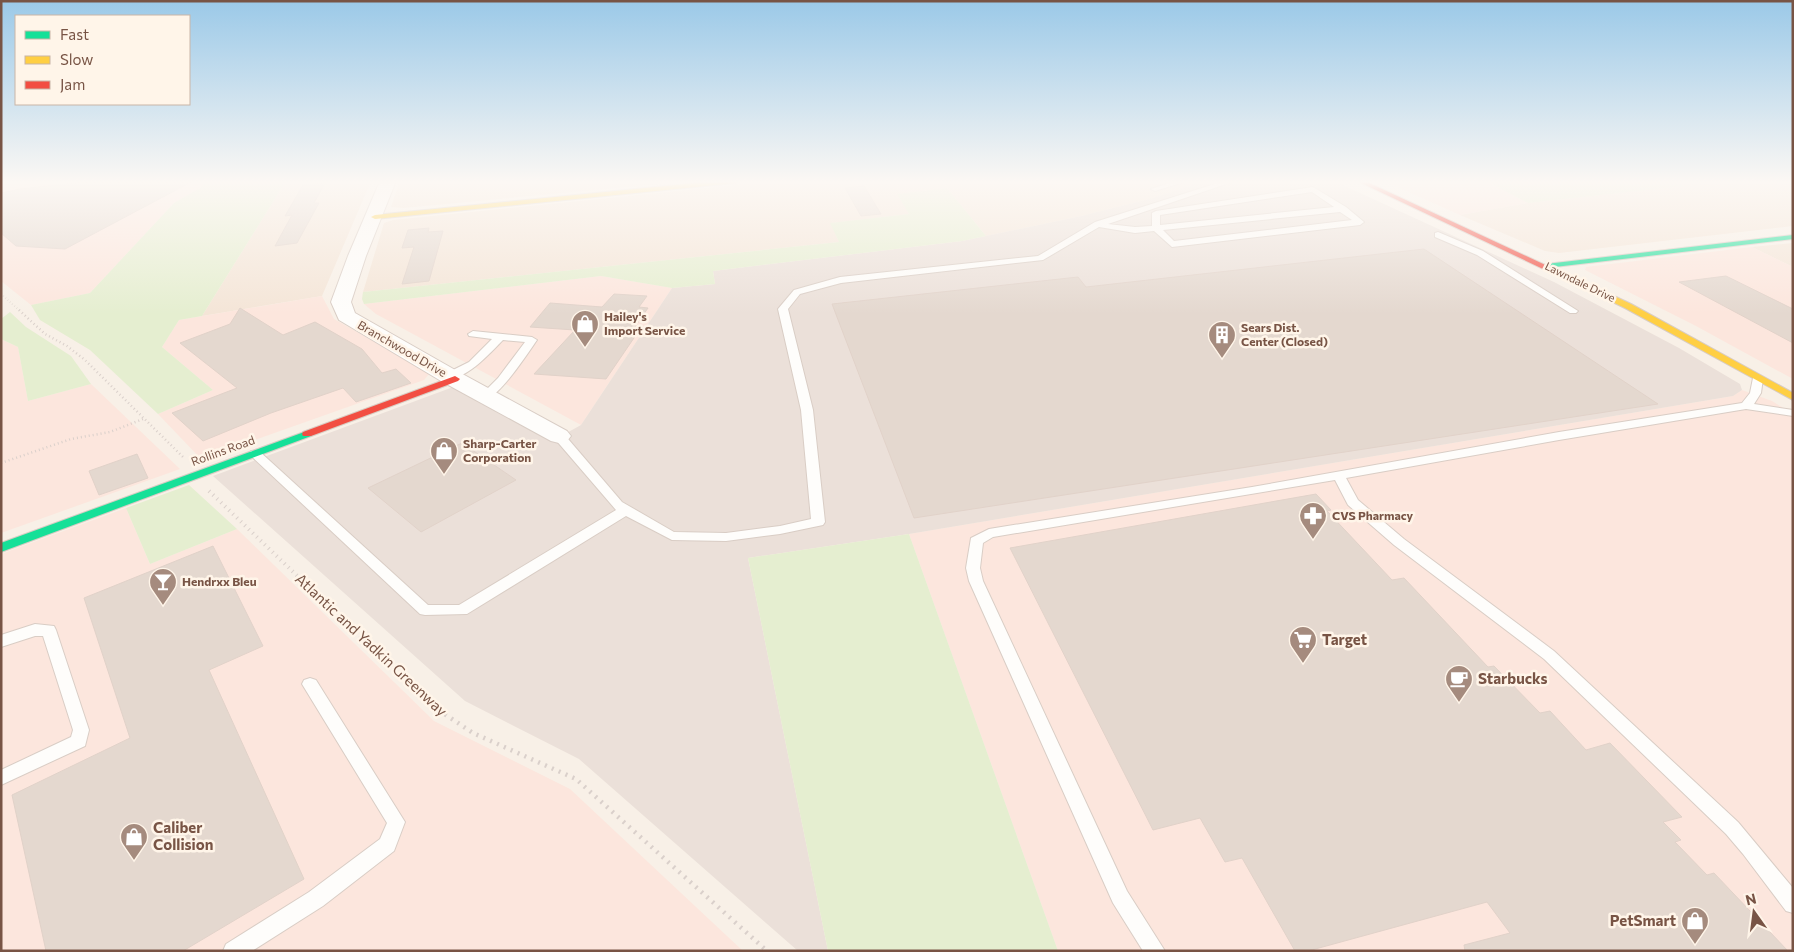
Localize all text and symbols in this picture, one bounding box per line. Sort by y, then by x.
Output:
legend [15,15,190,105]
text: Fast [60,25,89,43]
text: Slow [60,50,93,68]
text: Jam [60,75,85,93]
street label: Lawndale Drive [1543,259,1618,304]
shop icon: Hailey's Import Service [570,309,600,348]
place label: Hailey's Import Service [604,309,685,337]
street label: Branchwood Drive [356,317,449,379]
building icon: Sears Dist. Center (Closed) [1207,320,1237,359]
place label: Sears Dist. Center (Closed) [1241,320,1328,348]
street label: Rollins Road [189,432,256,468]
shop icon: Sharp-Carter Corporation [429,436,459,475]
place label: Sharp-Carter Corporation [463,436,536,464]
pharmacy icon: CVS Pharmacy [1298,501,1328,540]
place label: CVS Pharmacy [1332,508,1414,522]
bar icon: Hendrxx Bleu [148,567,178,606]
street label: Atlantic and Yadkin Greenway [292,569,451,720]
place label: Hendrxx Bleu [182,574,257,588]
supermarket icon: Target [1288,625,1318,664]
place label: Target [1322,630,1367,648]
cafe icon: Starbucks [1444,664,1474,703]
place label: Starbucks [1478,669,1548,687]
place label: Caliber Collision [153,818,213,853]
shop icon: Caliber Collision [119,822,149,861]
north arrow [1729,887,1779,937]
text: N [1744,889,1758,908]
shop icon: PetSmart [1680,906,1710,945]
place label: PetSmart [1610,911,1676,929]

